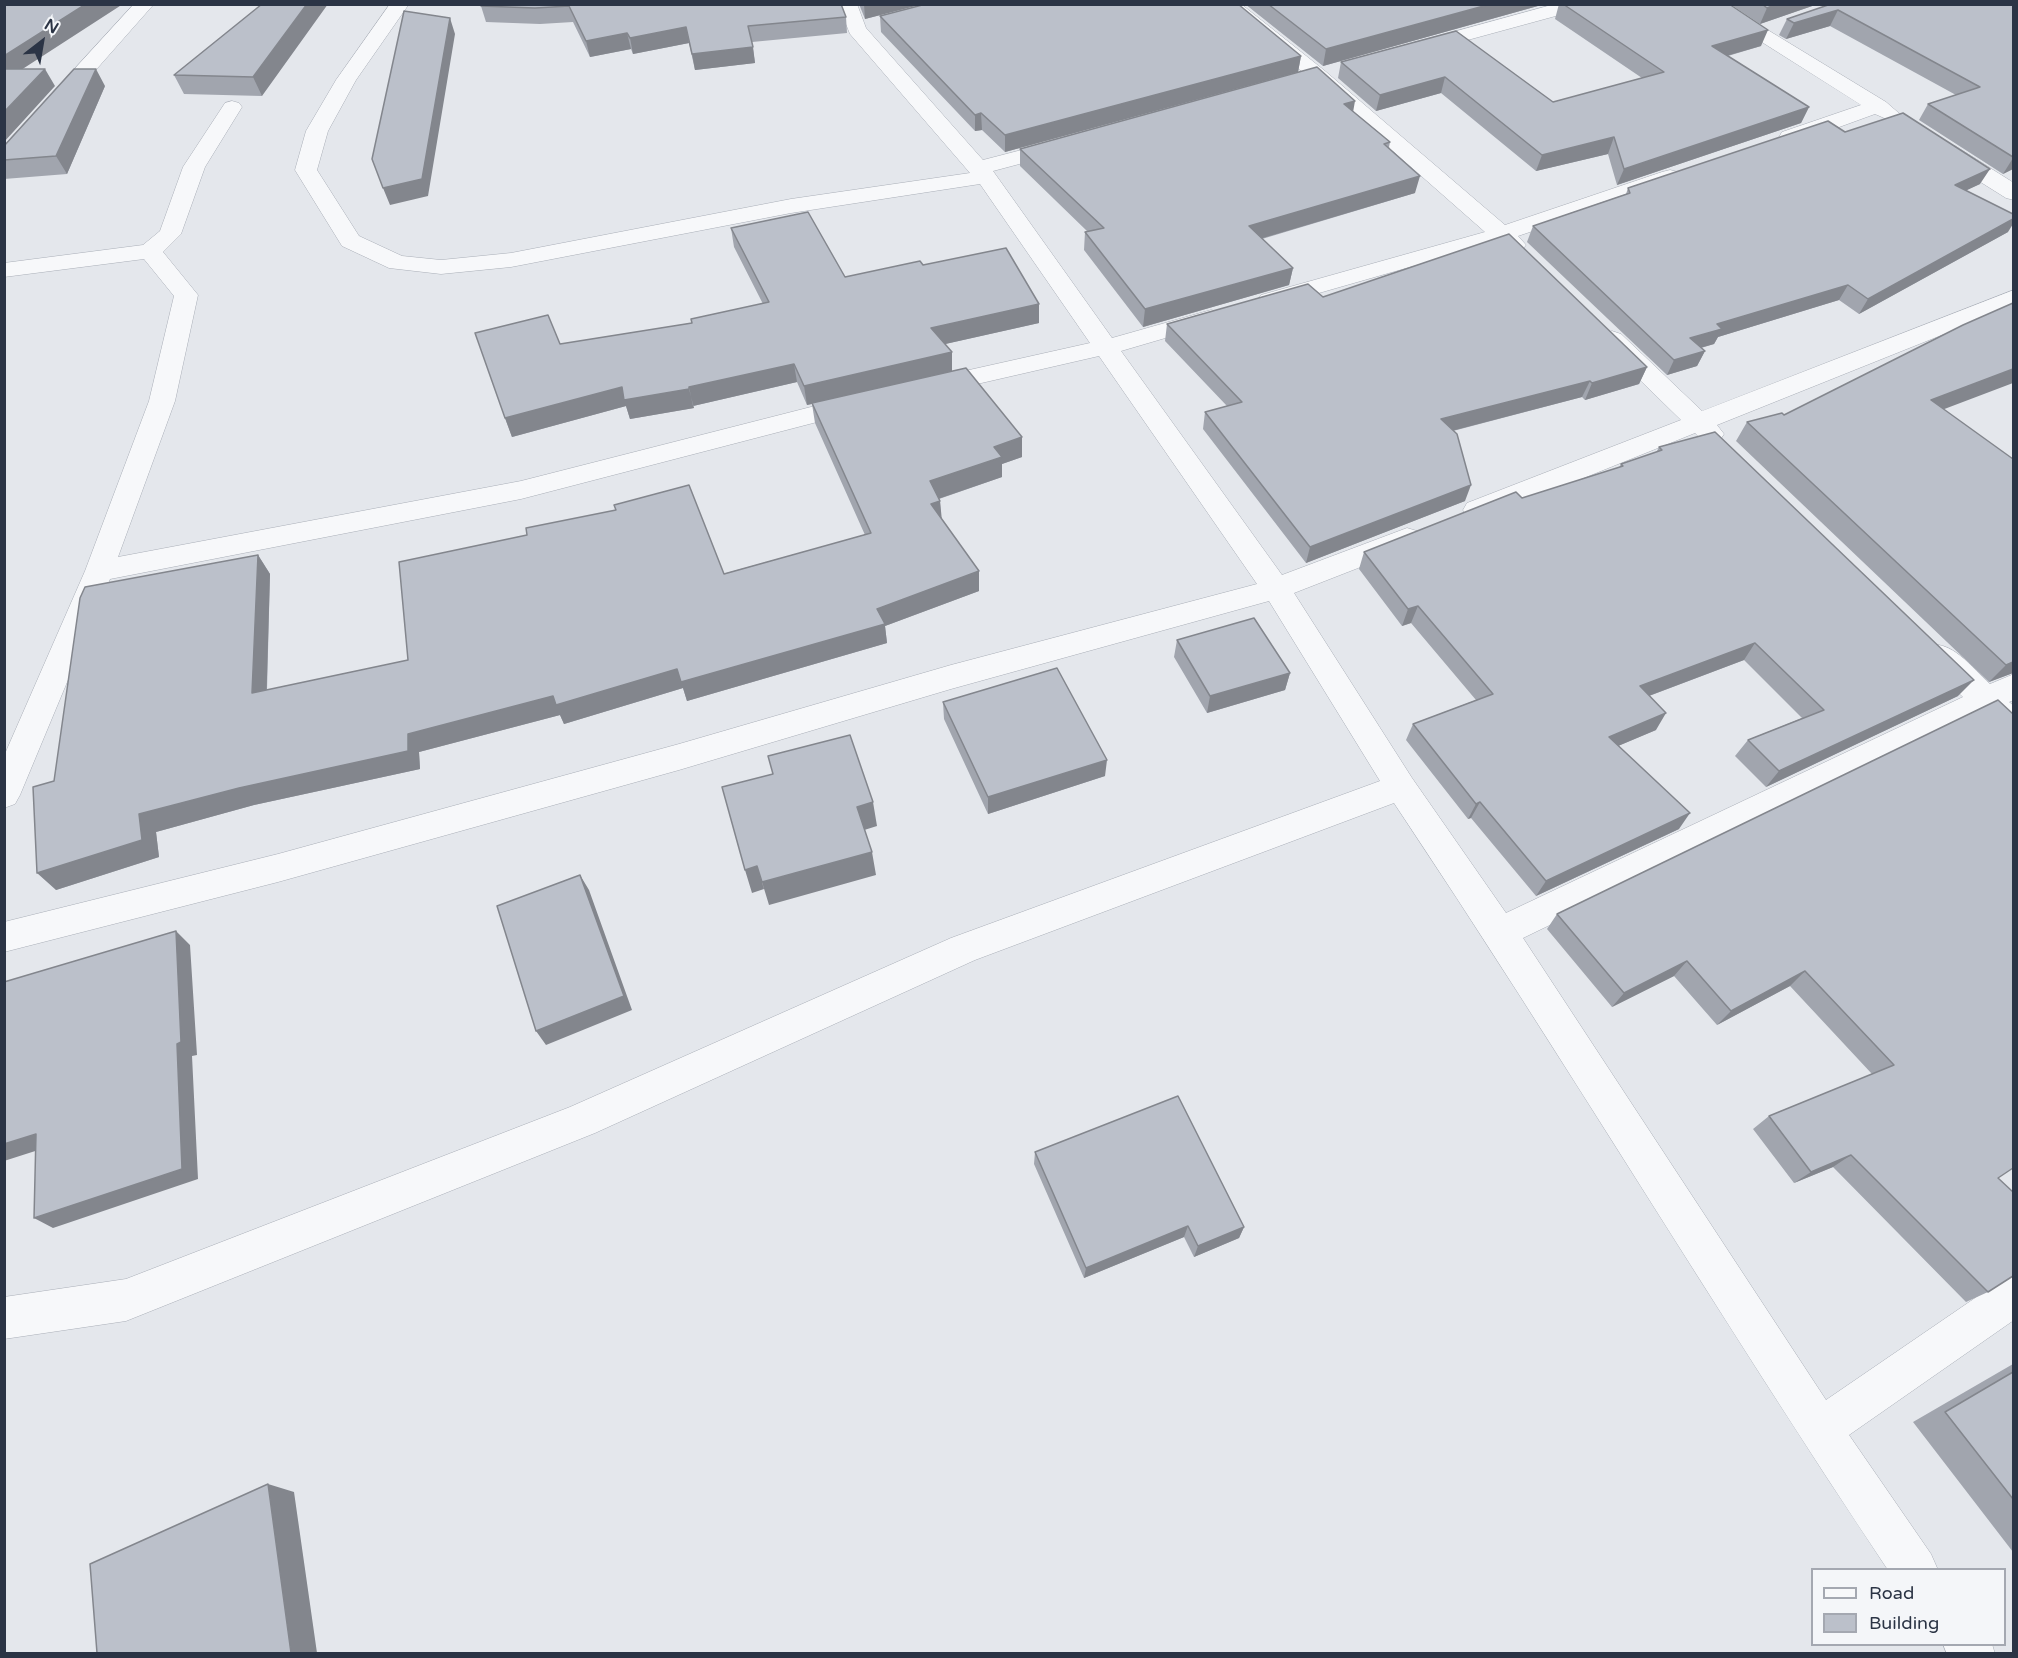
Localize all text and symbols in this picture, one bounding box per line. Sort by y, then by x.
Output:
north arrow [12,12,72,72]
text: N [41,15,62,38]
legend [1811,1568,2006,1646]
text: Road [1869,1582,1914,1604]
text: Building [1869,1612,1939,1634]

